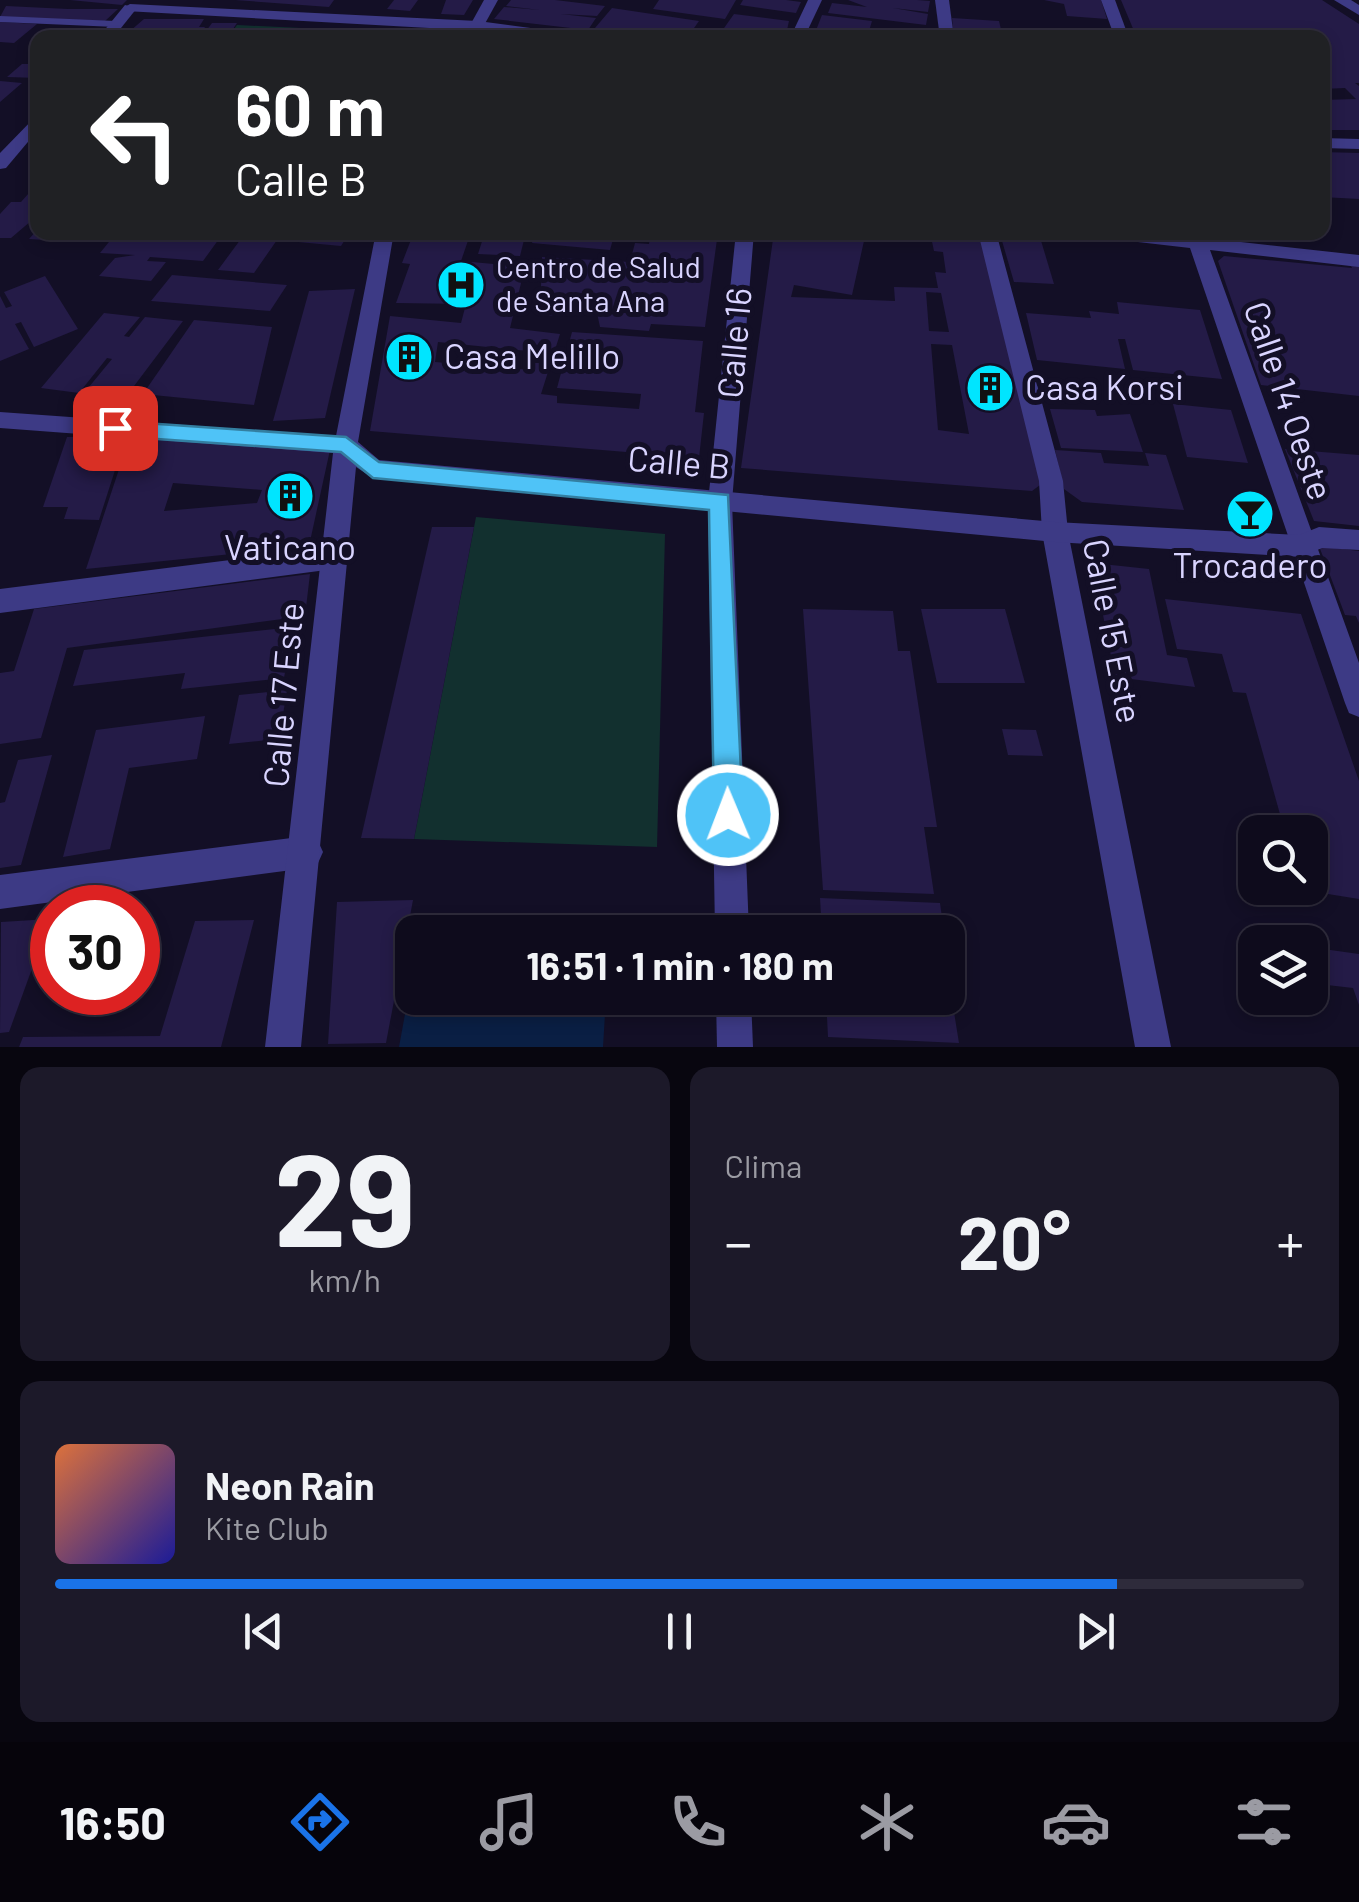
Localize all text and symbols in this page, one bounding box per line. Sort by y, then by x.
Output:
text: 60 m [235,66,385,150]
icon: left [70,70,200,200]
text: Calle B [235,151,367,205]
place label: Centro de Salud de Santa Ana [496,248,701,318]
hospital icon: Centro de Salud de Santa Ana [435,259,487,311]
street label: Calle 16 [707,286,759,400]
street label: Calle 14 Oeste [1236,296,1343,505]
building icon: Casa Melillo [383,331,435,383]
place label: Casa Melillo [444,334,620,376]
building icon: Casa Korsi [964,362,1016,414]
place label: Casa Korsi [1025,365,1184,407]
pin [73,386,158,471]
icon: arrive [88,401,143,456]
street label: Calle B [626,436,732,486]
building icon: Vaticano [264,470,316,522]
bar icon: Trocadero [1224,488,1276,540]
place label: Vaticano [224,525,356,567]
street label: Calle 15 Este [1076,535,1152,726]
place label: Trocadero [1172,543,1328,585]
street label: Calle 17 Este [253,601,311,789]
position arrow [676,763,780,867]
map controls [1238,815,1328,1015]
button: search [1238,815,1328,905]
speed limit sign: 30 [30,885,160,1015]
button: layers [1238,925,1328,1015]
text: 16:51 · 1 min · 180 m [526,942,834,988]
text: 29 [274,1117,416,1273]
text: Clima [725,1146,802,1184]
text: 20° [958,1195,1071,1285]
text: − [725,1208,752,1274]
text: + [1276,1208,1304,1274]
text: km/h [309,1260,381,1298]
text: Neon Rain [205,1462,374,1508]
text: Kite Club [205,1508,329,1546]
icon: previous [236,1604,291,1659]
icon: pause [652,1604,707,1659]
icon: next [1068,1604,1123,1659]
icon: directions [285,1787,355,1857]
icon: music [474,1787,544,1857]
icon: phone [663,1787,733,1857]
icon: climate [852,1787,922,1857]
icon: car [1041,1787,1111,1857]
icon: filters [1229,1787,1299,1857]
text: 16:50 [59,1795,166,1849]

